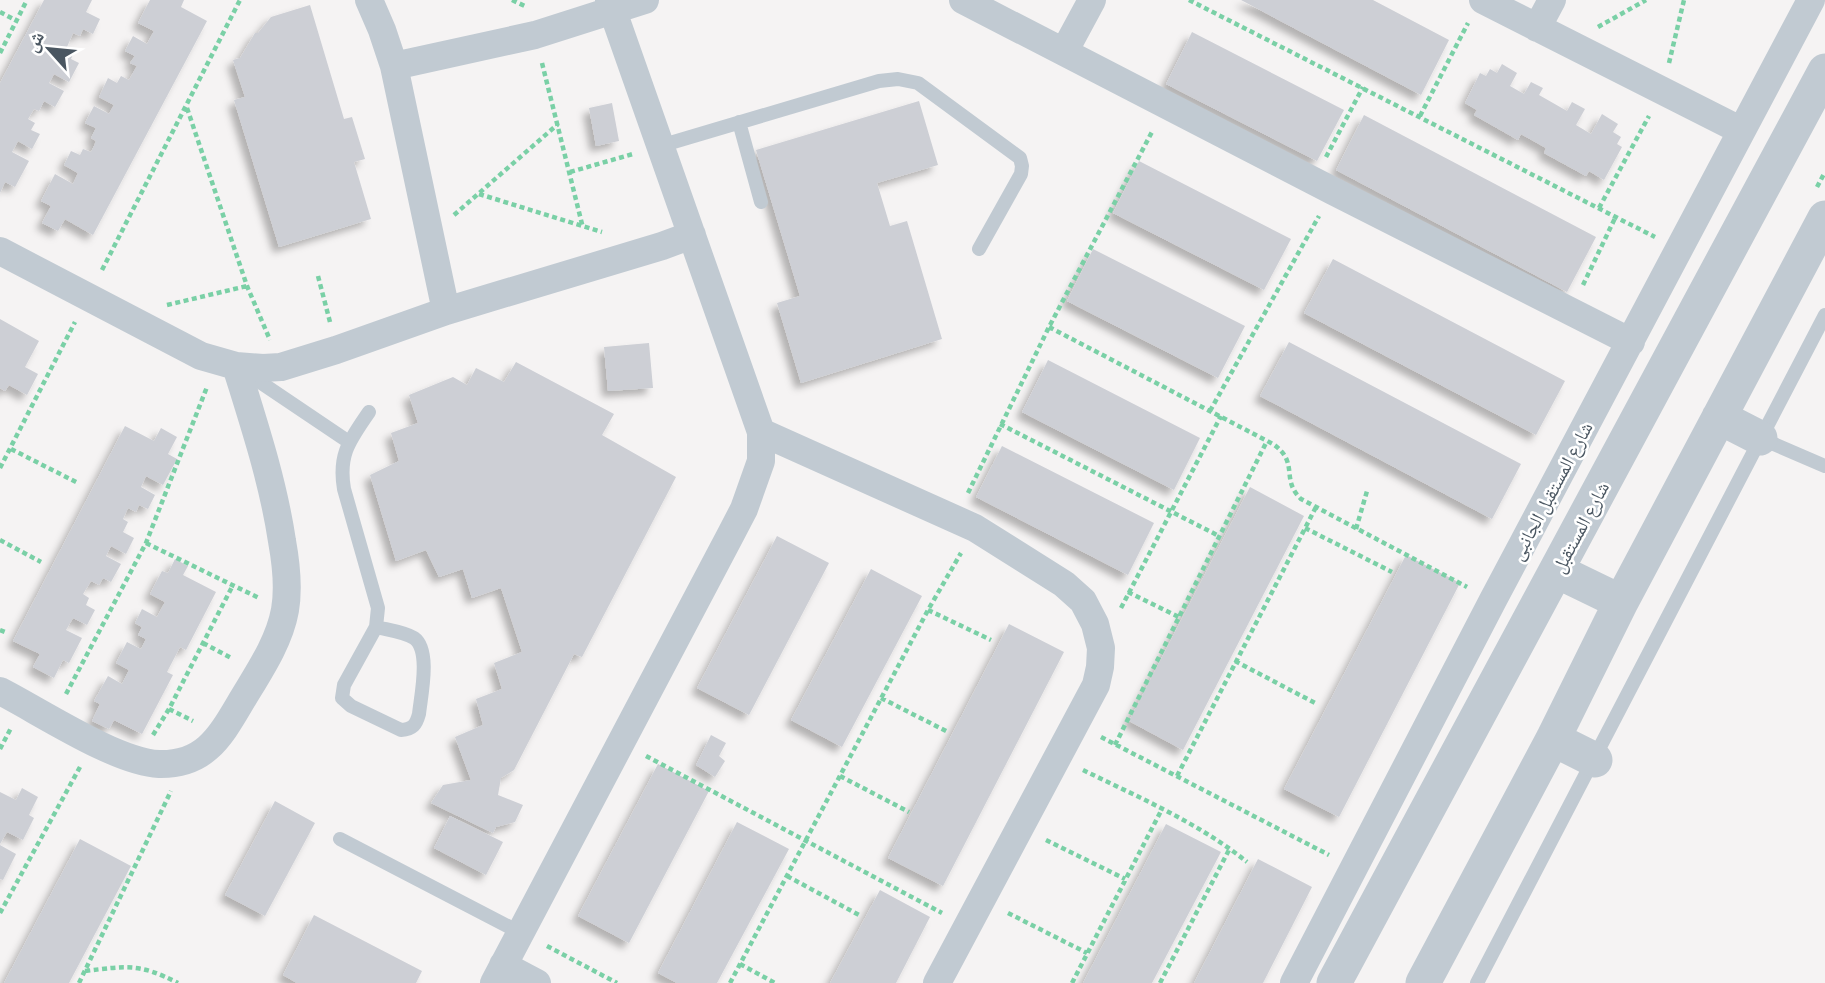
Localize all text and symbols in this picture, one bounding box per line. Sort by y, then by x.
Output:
north arrow [14,14,84,84]
text: ش [19,27,52,57]
street label: شارع المستقبل الجانبى [1505,418,1597,564]
street label: شارع المستقبل [1546,478,1614,576]

